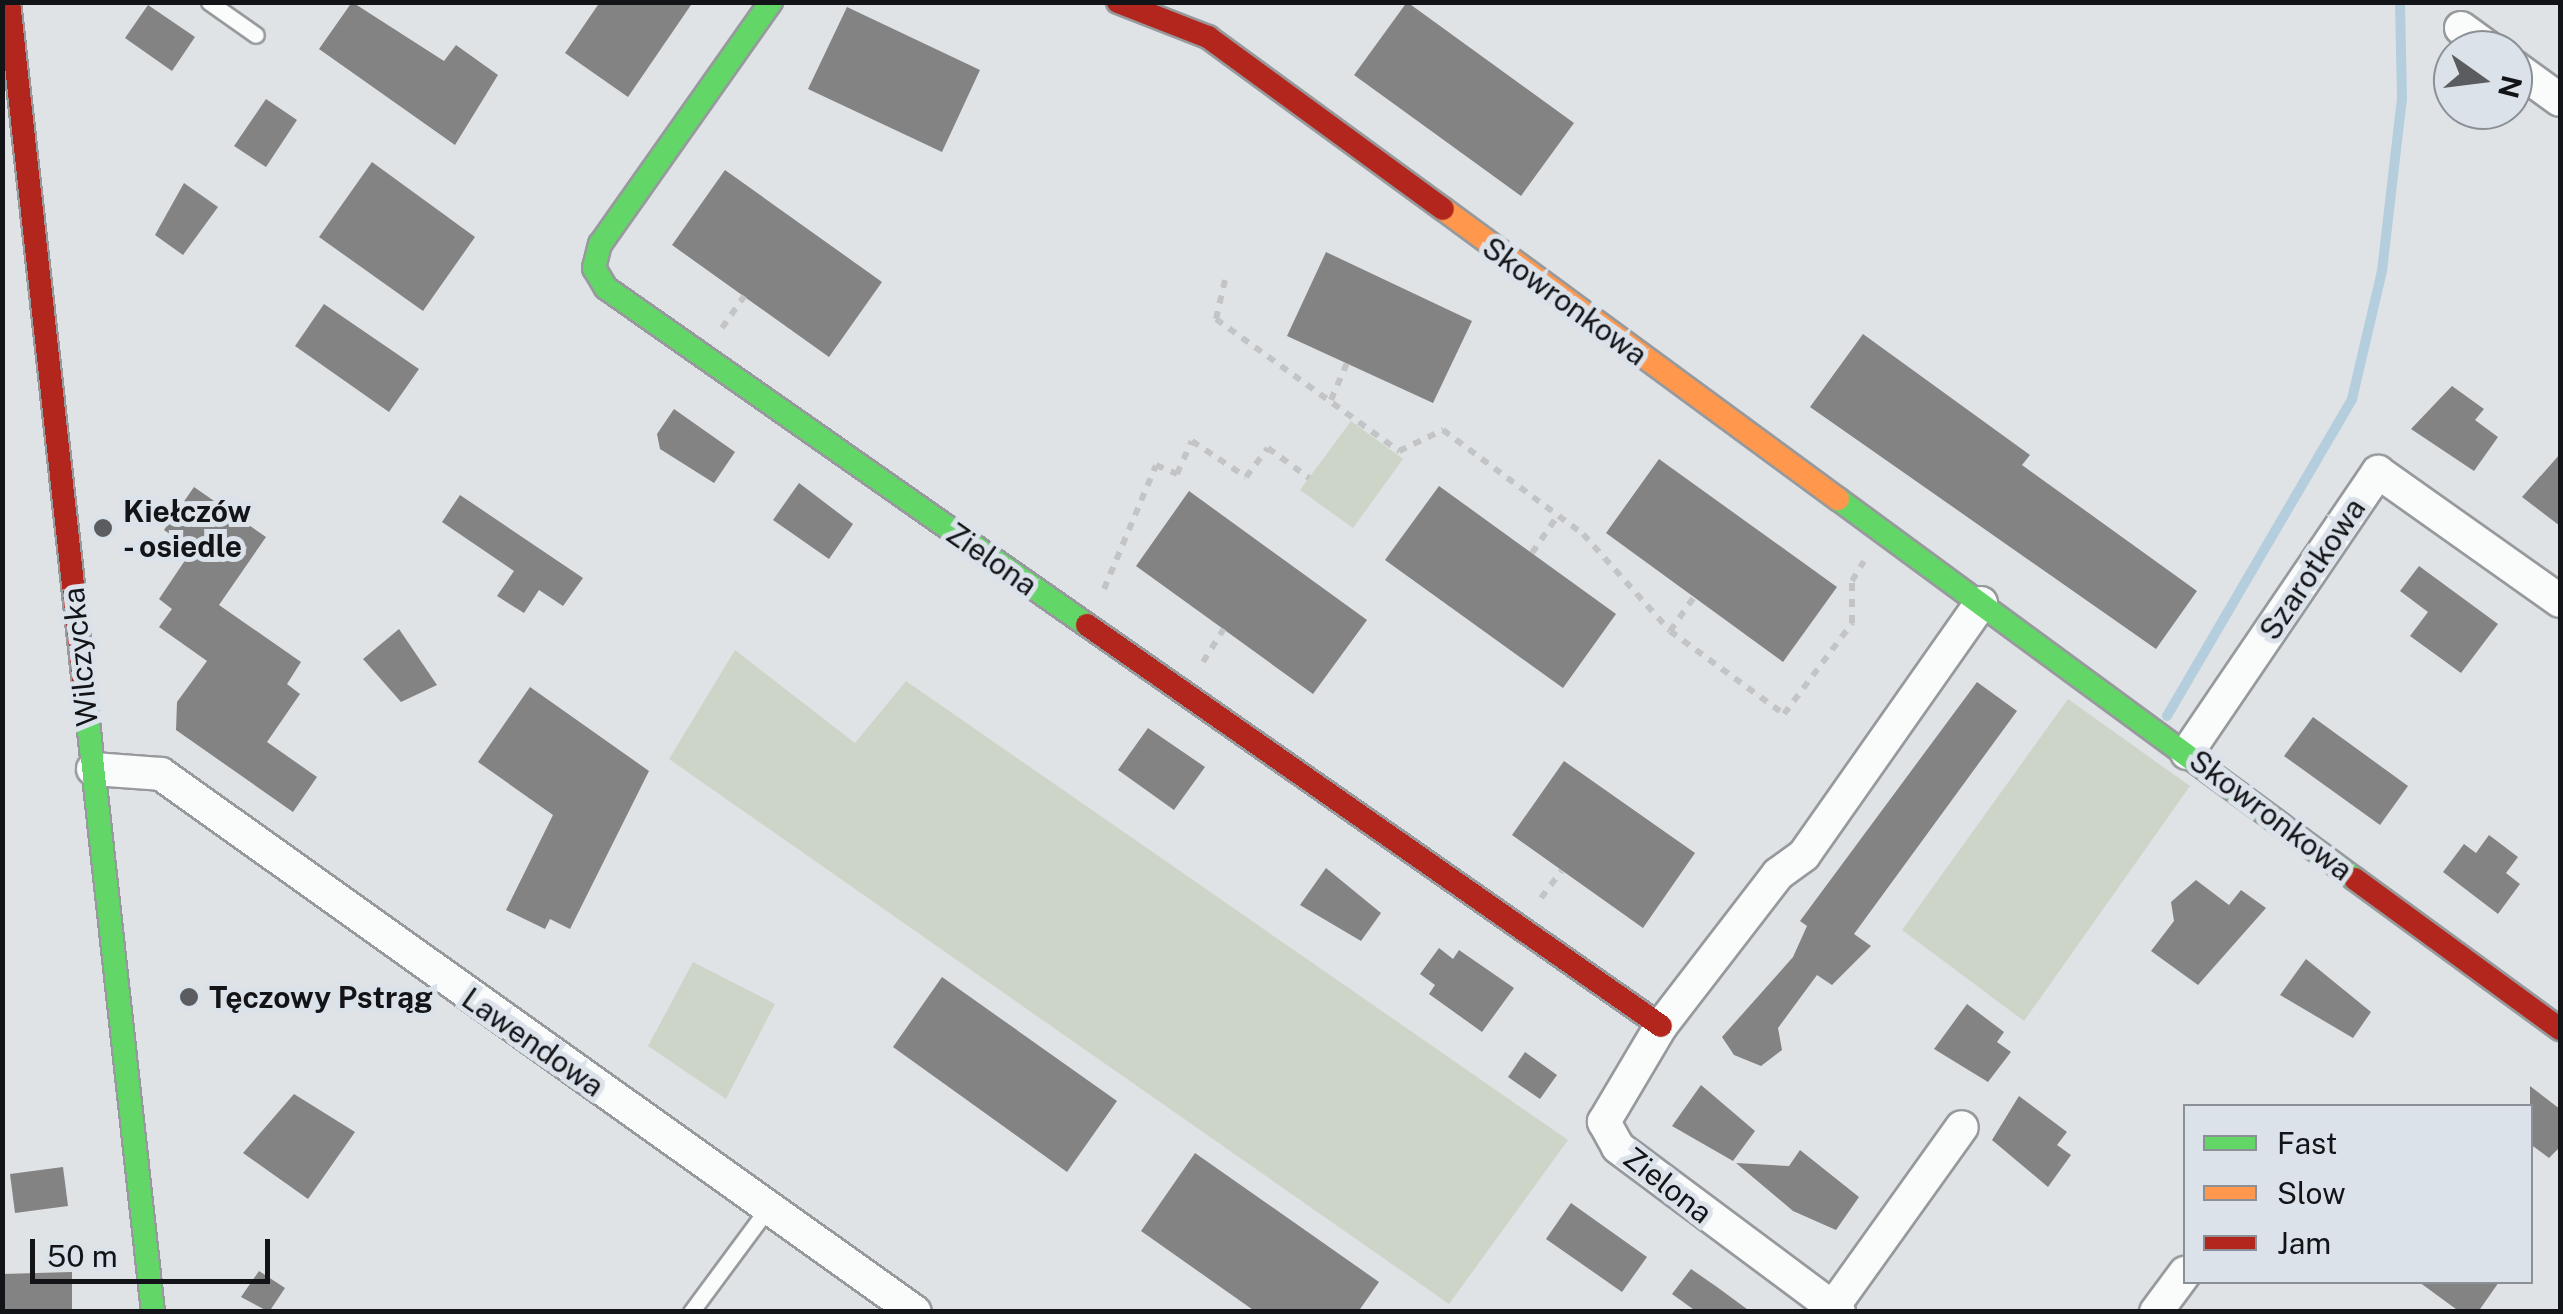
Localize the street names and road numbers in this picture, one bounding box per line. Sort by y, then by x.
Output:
street label: Skowronkowa [1476,229,1654,373]
street label: Szarotkowa [2252,491,2372,647]
street label: Zielona [940,515,1044,603]
street label: Wilczycka [55,586,105,728]
street label: Skowronkowa [2182,742,2360,888]
street label: Lawendowa [455,980,611,1104]
street label: Zielona [1617,1139,1719,1231]

